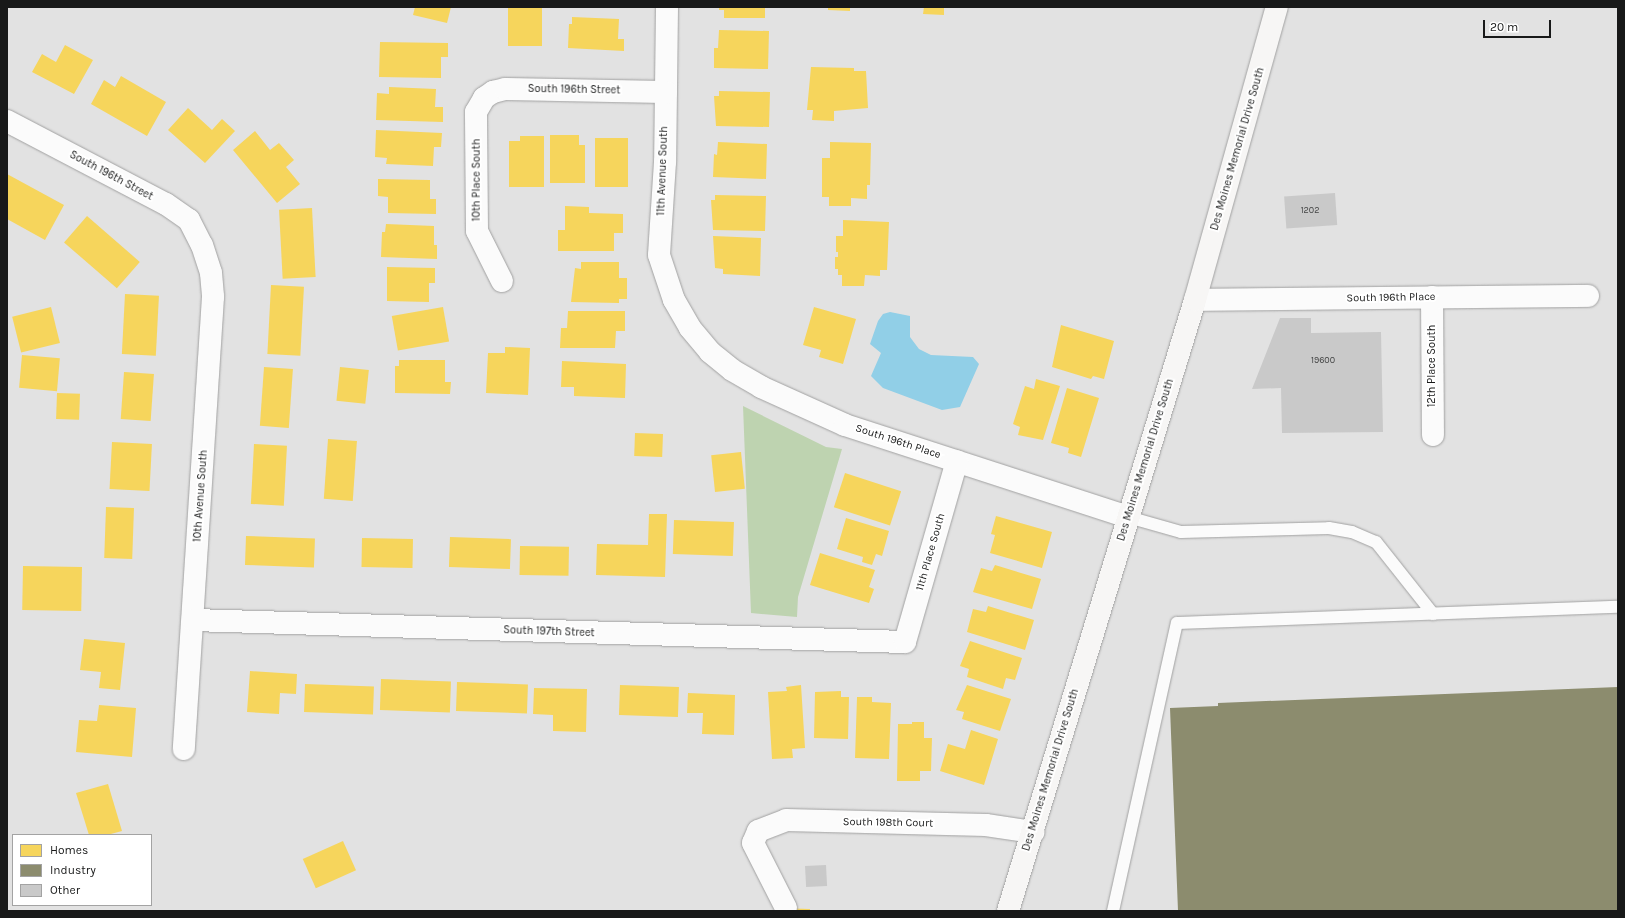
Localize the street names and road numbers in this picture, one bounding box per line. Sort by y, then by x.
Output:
street label: Des Moines Memorial Drive South [1208,66,1268,232]
street label: South 196th Street [528,83,620,97]
street label: 11th Avenue South [655,126,671,216]
street label: 10th Place South [470,139,484,221]
street label: South 196th Street [67,148,155,204]
street label: South 196th Place [1346,291,1436,305]
street label: 12th Place South [1425,325,1439,407]
street label: Des Moines Memorial Drive South [1115,377,1177,543]
street label: South 196th Place [854,422,942,462]
street label: 10th Avenue South [191,449,211,543]
street label: 11th Place South [914,512,948,592]
street label: South 197th Street [503,624,595,640]
street label: Des Moines Memorial Drive South [1020,687,1082,853]
street label: South 198th Court [843,816,933,830]

